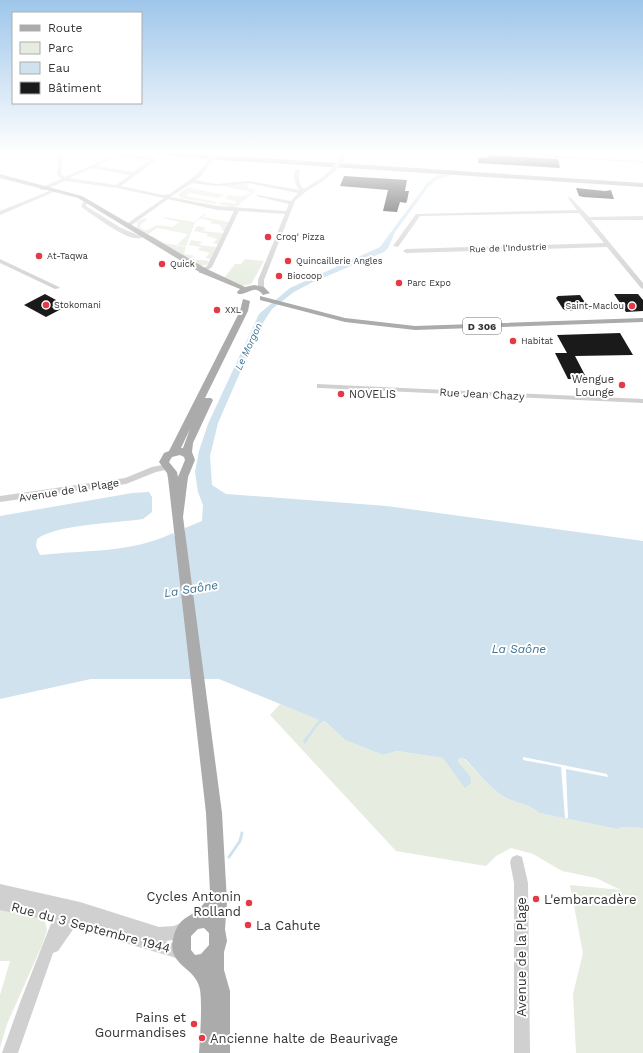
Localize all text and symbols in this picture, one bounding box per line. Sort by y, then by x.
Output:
legend [12,12,142,104]
text: Route [48,21,82,35]
text: Parc [48,41,74,55]
text: Eau [48,61,70,75]
text: Bâtiment [48,81,101,95]
marker: Croq' Pizza [263,232,273,242]
place label: Croq' Pizza [276,232,325,242]
street label: Rue de l'Industrie [469,242,547,254]
marker: At-Taqwa [34,251,44,261]
place label: At-Taqwa [47,251,88,261]
marker: Quincaillerie Angles [283,256,293,266]
place label: Quincaillerie Angles [296,256,383,266]
marker: Quick [157,259,167,269]
place label: Quick [170,259,195,269]
marker: Biocoop [274,271,284,281]
place label: Biocoop [287,271,323,281]
marker: Parc Expo [394,278,404,288]
place label: Parc Expo [407,278,451,288]
marker: Stokomani [41,300,51,310]
place label: Stokomani [54,300,101,310]
place label: Saint-Maclou [566,301,624,311]
marker: Saint-Maclou [627,301,637,311]
marker: XXL [212,305,222,315]
place label: XXL [225,305,242,315]
road number: D 306 [463,318,501,334]
water label: Le Morgon [233,321,264,372]
marker: Habitat [508,336,518,346]
place label: Habitat [521,336,553,346]
place label: Wengue Lounge [572,373,614,399]
marker: Wengue Lounge [617,380,627,390]
street label: Rue Jean Chazy [439,386,525,403]
place label: NOVELIS [349,388,396,401]
marker: NOVELIS [336,389,346,399]
street label: Avenue de la Plage [18,476,120,505]
water label: La Saône [163,578,219,600]
water label: La Saône [492,642,546,656]
place label: Cycles Antonin Rolland [147,889,241,919]
place label: L'embarcadère [544,892,636,907]
marker: L'embarcadère [531,894,541,904]
street label: Avenue de la Plage [514,897,529,1017]
marker: Cycles Antonin Rolland [244,898,254,908]
street label: Rue du 3 Septembre 1944 [10,899,172,956]
place label: La Cahute [256,918,321,933]
marker: La Cahute [243,920,253,930]
place label: Pains et Gourmandises [95,1010,187,1040]
marker: Pains et Gourmandises [189,1019,199,1029]
place label: Ancienne halte de Beaurivage [210,1031,398,1046]
marker: Ancienne halte de Beaurivage [197,1033,207,1043]

